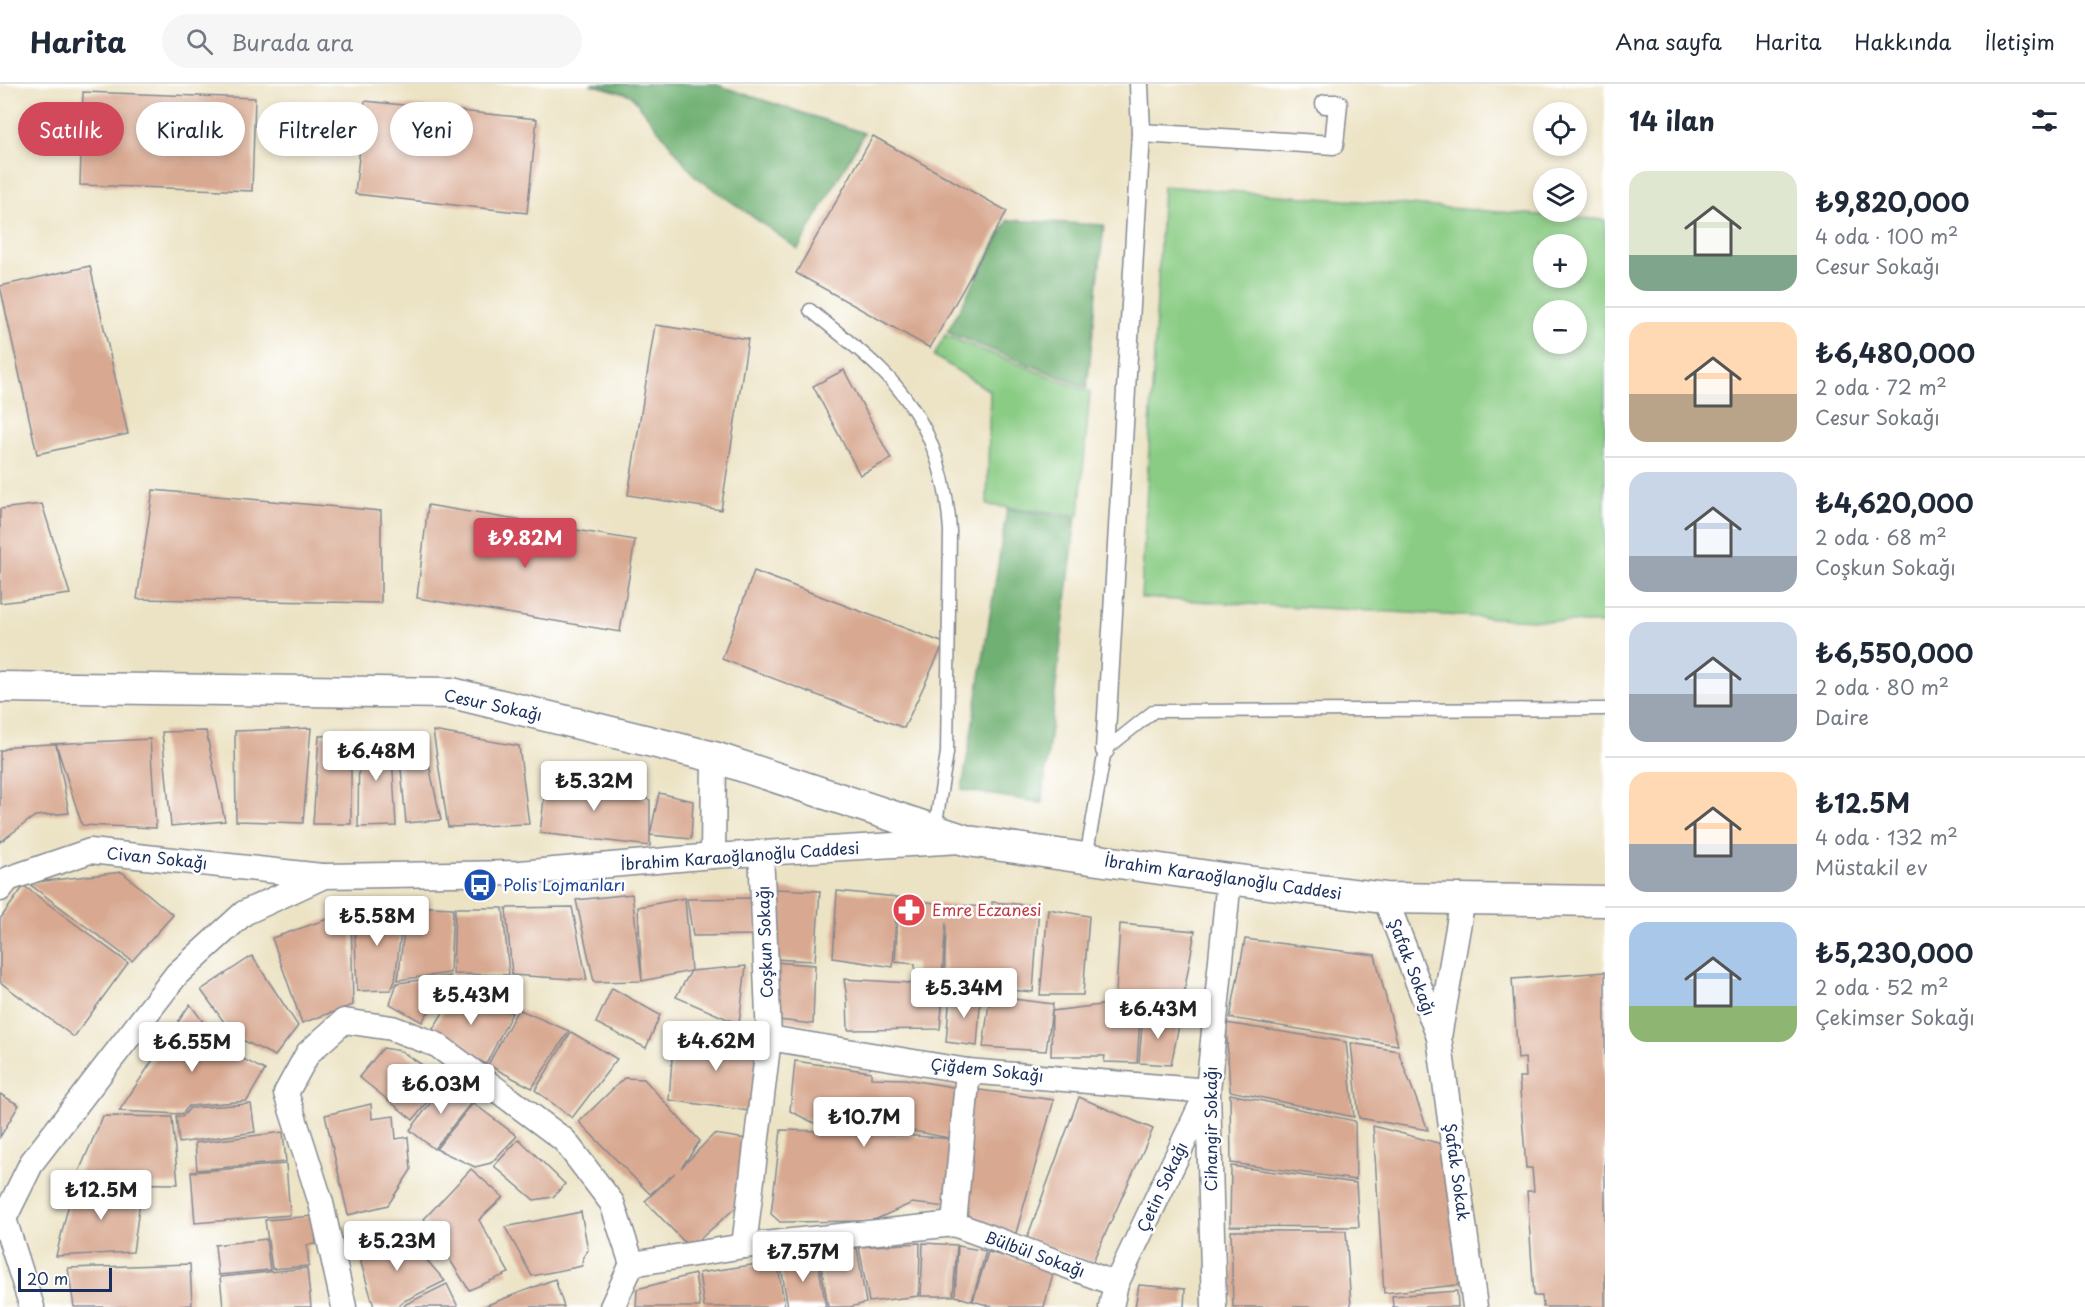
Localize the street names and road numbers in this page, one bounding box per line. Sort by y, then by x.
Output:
street label: Cesur Sokağı [442,682,545,726]
street label: İbrahim Karaoğlanoğlu Caddesi [620,835,860,875]
street label: Civan Sokağı [105,840,209,874]
street label: İbrahim Karaoğlanoğlu Caddesi [1103,847,1343,905]
street label: Coşkun Sokağı [750,885,778,999]
street label: Şafak Sokağı [1383,915,1442,1019]
street label: Çiğdem Sokağı [929,1051,1045,1087]
street label: Cihangir Sokağı [1198,1066,1222,1192]
street label: Şafak Sokak [1439,1122,1477,1222]
street label: Çetin Sokağı [1130,1137,1193,1236]
street label: Bülbül Sokağı [982,1224,1089,1282]

